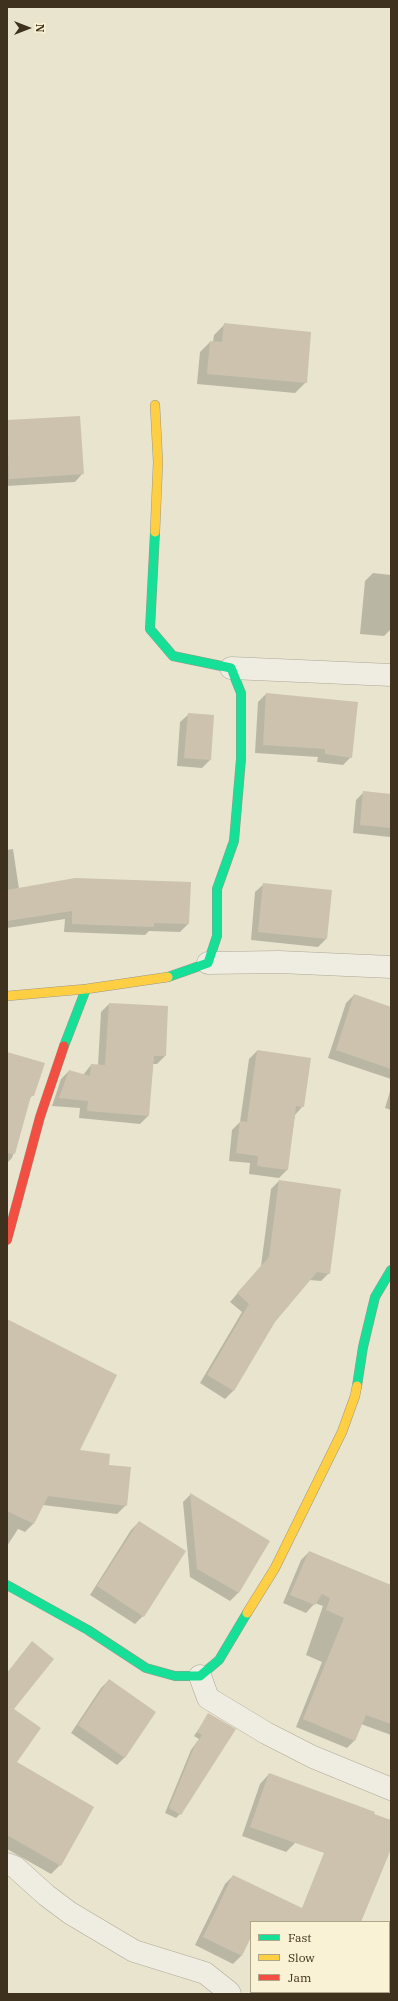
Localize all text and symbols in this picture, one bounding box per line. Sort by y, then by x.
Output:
north arrow [8,8,48,48]
text: N [33,24,47,32]
legend [250,1921,390,1993]
text: Fast [288,1930,312,1945]
text: Slow [288,1950,315,1965]
text: Jam [288,1970,311,1985]

